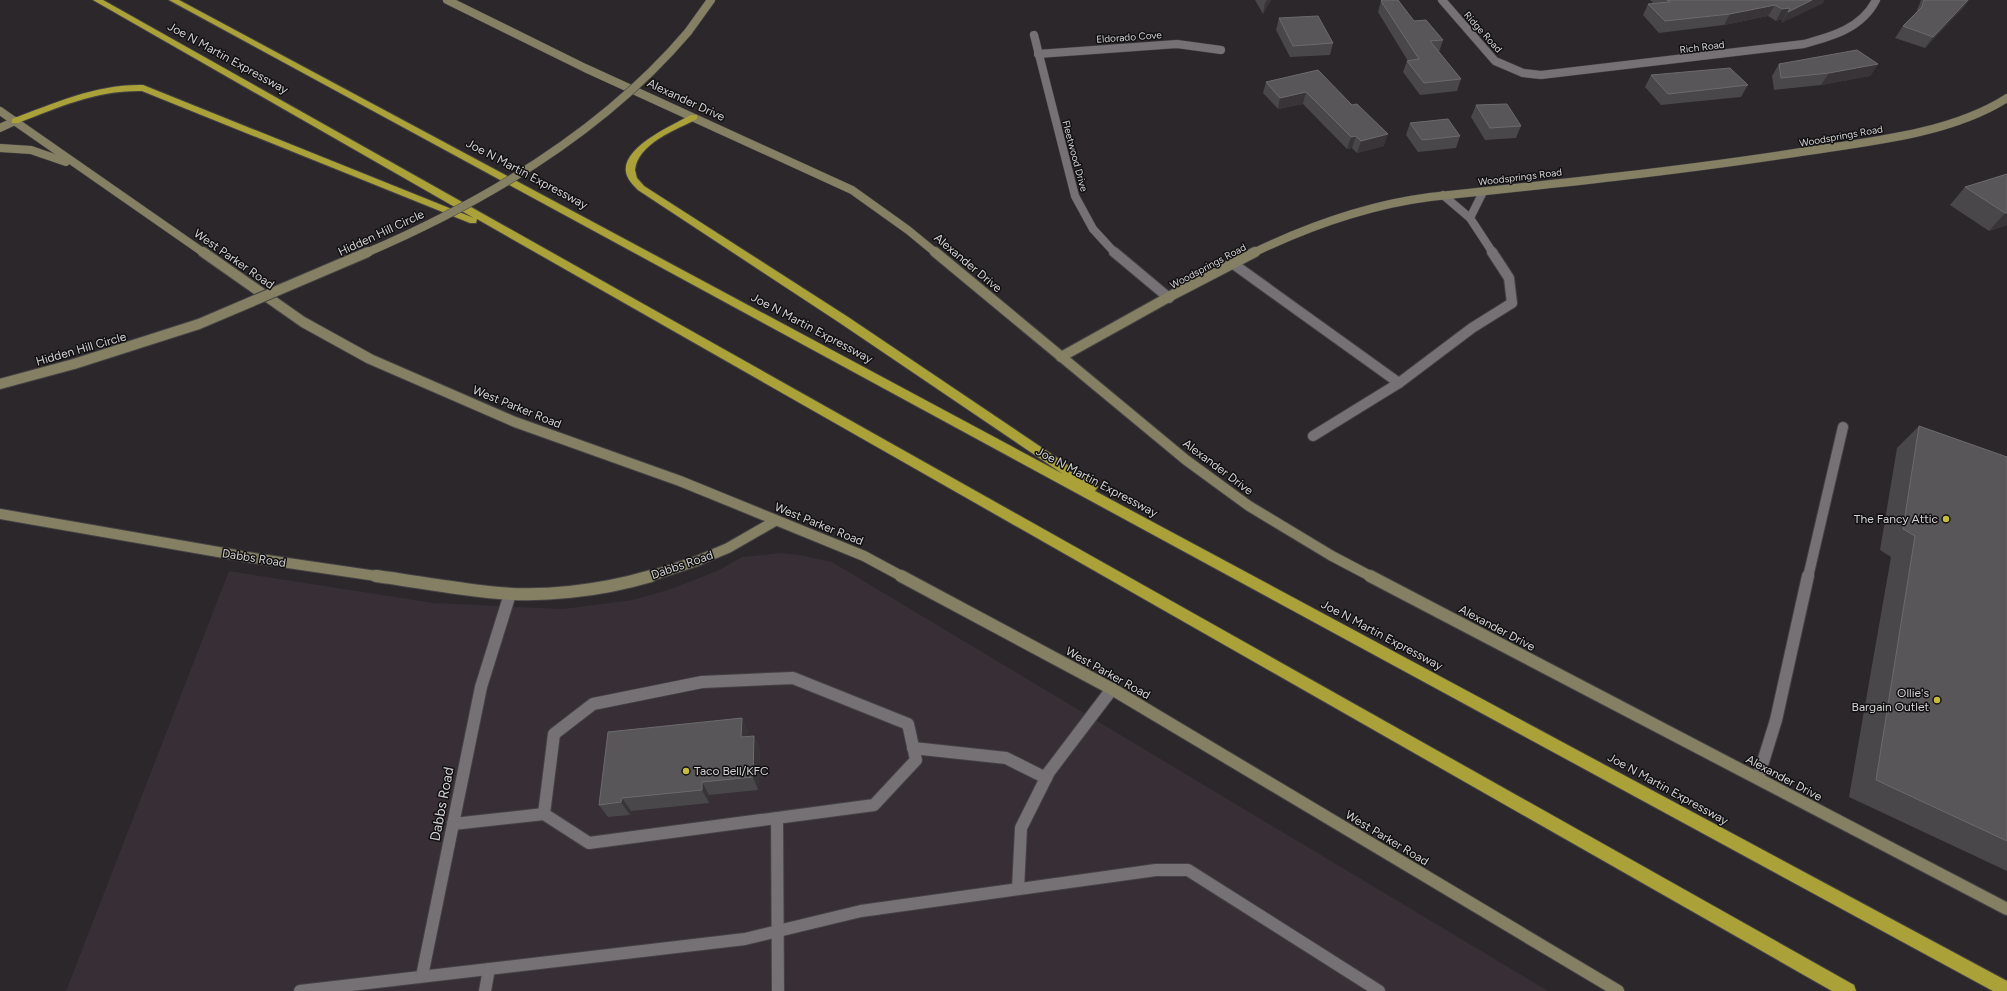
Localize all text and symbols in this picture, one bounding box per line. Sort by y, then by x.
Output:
street label: Ridge Road [1461,9,1505,55]
street label: Joe N Martin Expressway [165,19,291,97]
street label: Eldorado Cove [1096,28,1163,46]
street label: Rich Road [1679,38,1725,56]
street label: Alexander Drive [645,76,727,124]
street label: Fleetwood Drive [1059,119,1091,194]
street label: Woodsprings Road [1798,122,1884,150]
street label: Joe N Martin Expressway [464,136,591,212]
street label: Woodsprings Road [1477,165,1563,189]
street label: Hidden Hill Circle [336,207,427,259]
street label: West Parker Road [191,226,277,292]
street label: Alexander Drive [931,231,1005,296]
street label: Woodsprings Road [1168,240,1248,292]
street label: Joe N Martin Expressway [749,290,876,366]
street label: Hidden Hill Circle [34,329,128,369]
street label: West Parker Road [471,383,563,431]
street label: Alexander Drive [1180,436,1256,498]
street label: Joe N Martin Expressway [1034,444,1161,520]
street label: West Parker Road [773,500,865,548]
place label: The Fancy Attic [1854,512,1938,526]
marker: The Fancy Attic [1941,514,1951,524]
street label: Dabbs Road [221,546,287,570]
street label: Dabbs Road [649,548,715,582]
street label: Joe N Martin Expressway [1319,597,1446,673]
street label: Alexander Drive [1457,602,1538,654]
street label: West Parker Road [1063,644,1153,702]
place label: Ollie's Bargain Outlet [1852,686,1929,714]
marker: Ollie's Bargain Outlet [1932,695,1942,705]
street label: Joe N Martin Expressway [1605,750,1731,828]
street label: Alexander Drive [1744,752,1825,804]
place label: Taco Bell/KFC [694,764,769,778]
street label: Dabbs Road [426,765,458,843]
marker: Taco Bell/KFC [681,766,691,776]
street label: West Parker Road [1343,808,1431,868]

